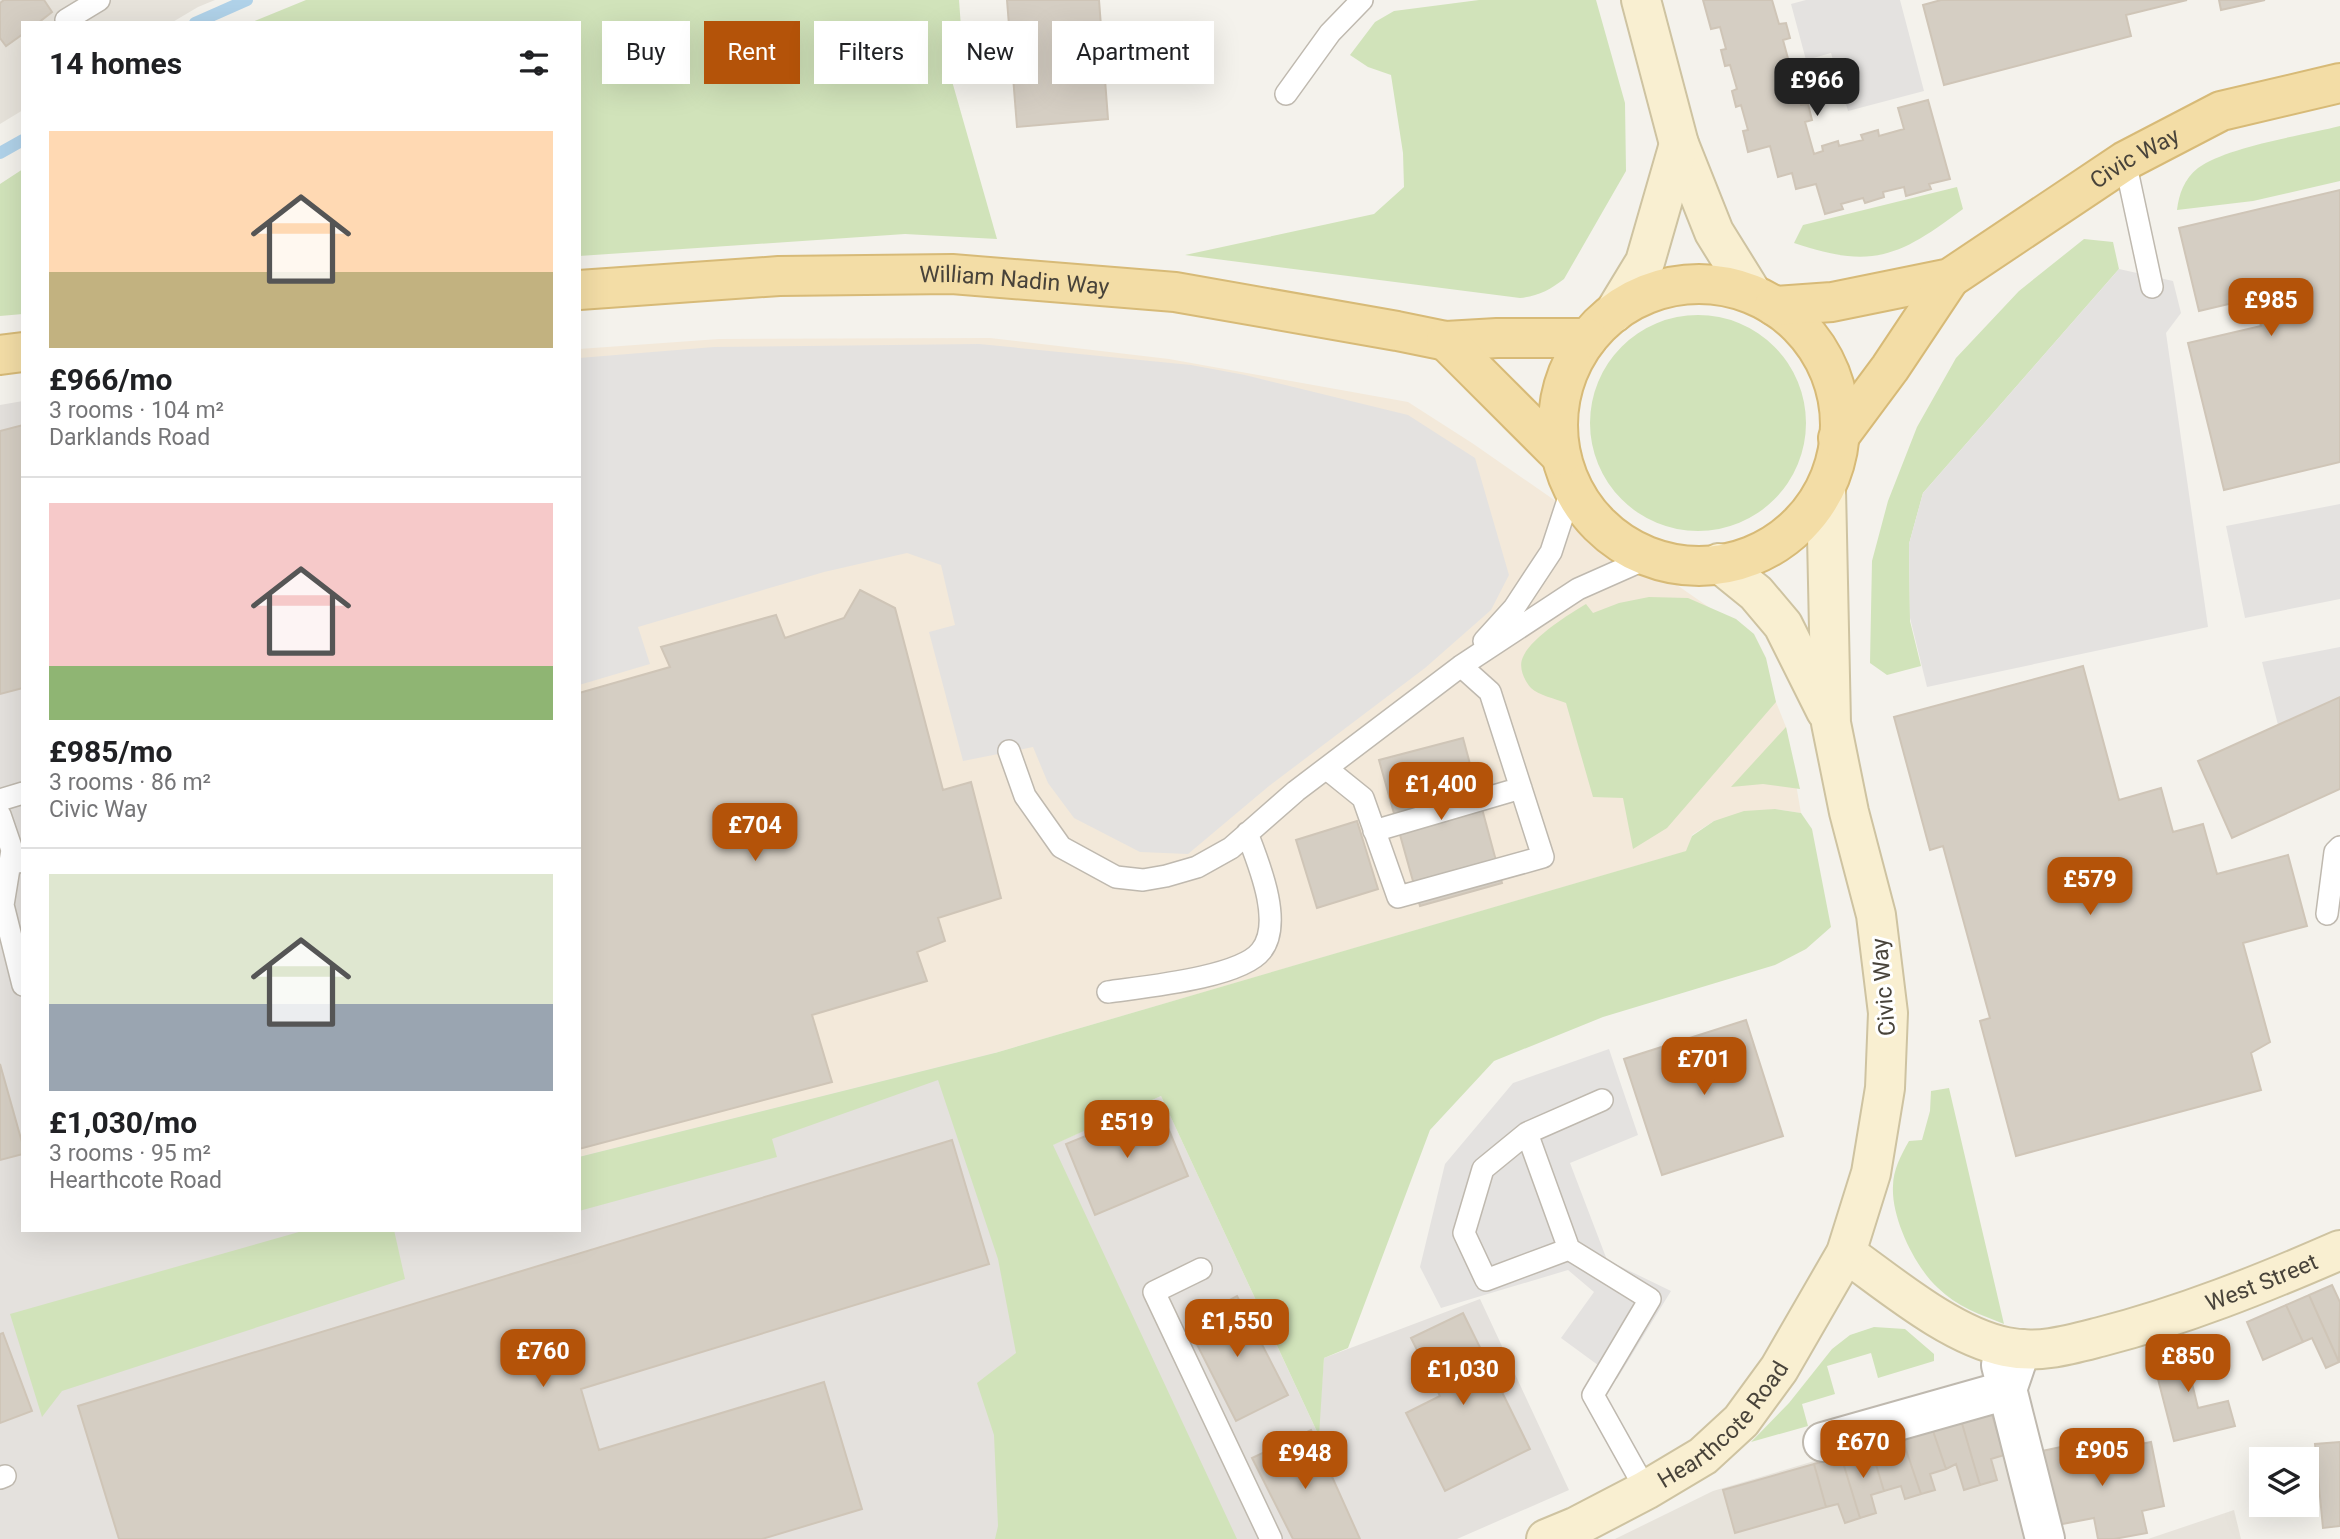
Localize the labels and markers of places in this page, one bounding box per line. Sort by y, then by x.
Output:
pin: £966 [1776,58,1858,118]
pin: £985 [2230,278,2312,338]
pin: £1,400 [1384,762,1498,822]
pin: £704 [714,804,796,863]
pin: £579 [2049,858,2131,917]
pin: £701 [1663,1038,1745,1097]
pin: £519 [1086,1100,1168,1160]
pin: £1,550 [1180,1300,1294,1359]
pin: £760 [502,1330,584,1389]
pin: £850 [2147,1334,2229,1394]
pin: £1,030 [1406,1348,1520,1407]
pin: £670 [1822,1420,1904,1480]
pin: £905 [2061,1428,2143,1488]
pin: £948 [1264,1432,1346,1491]

